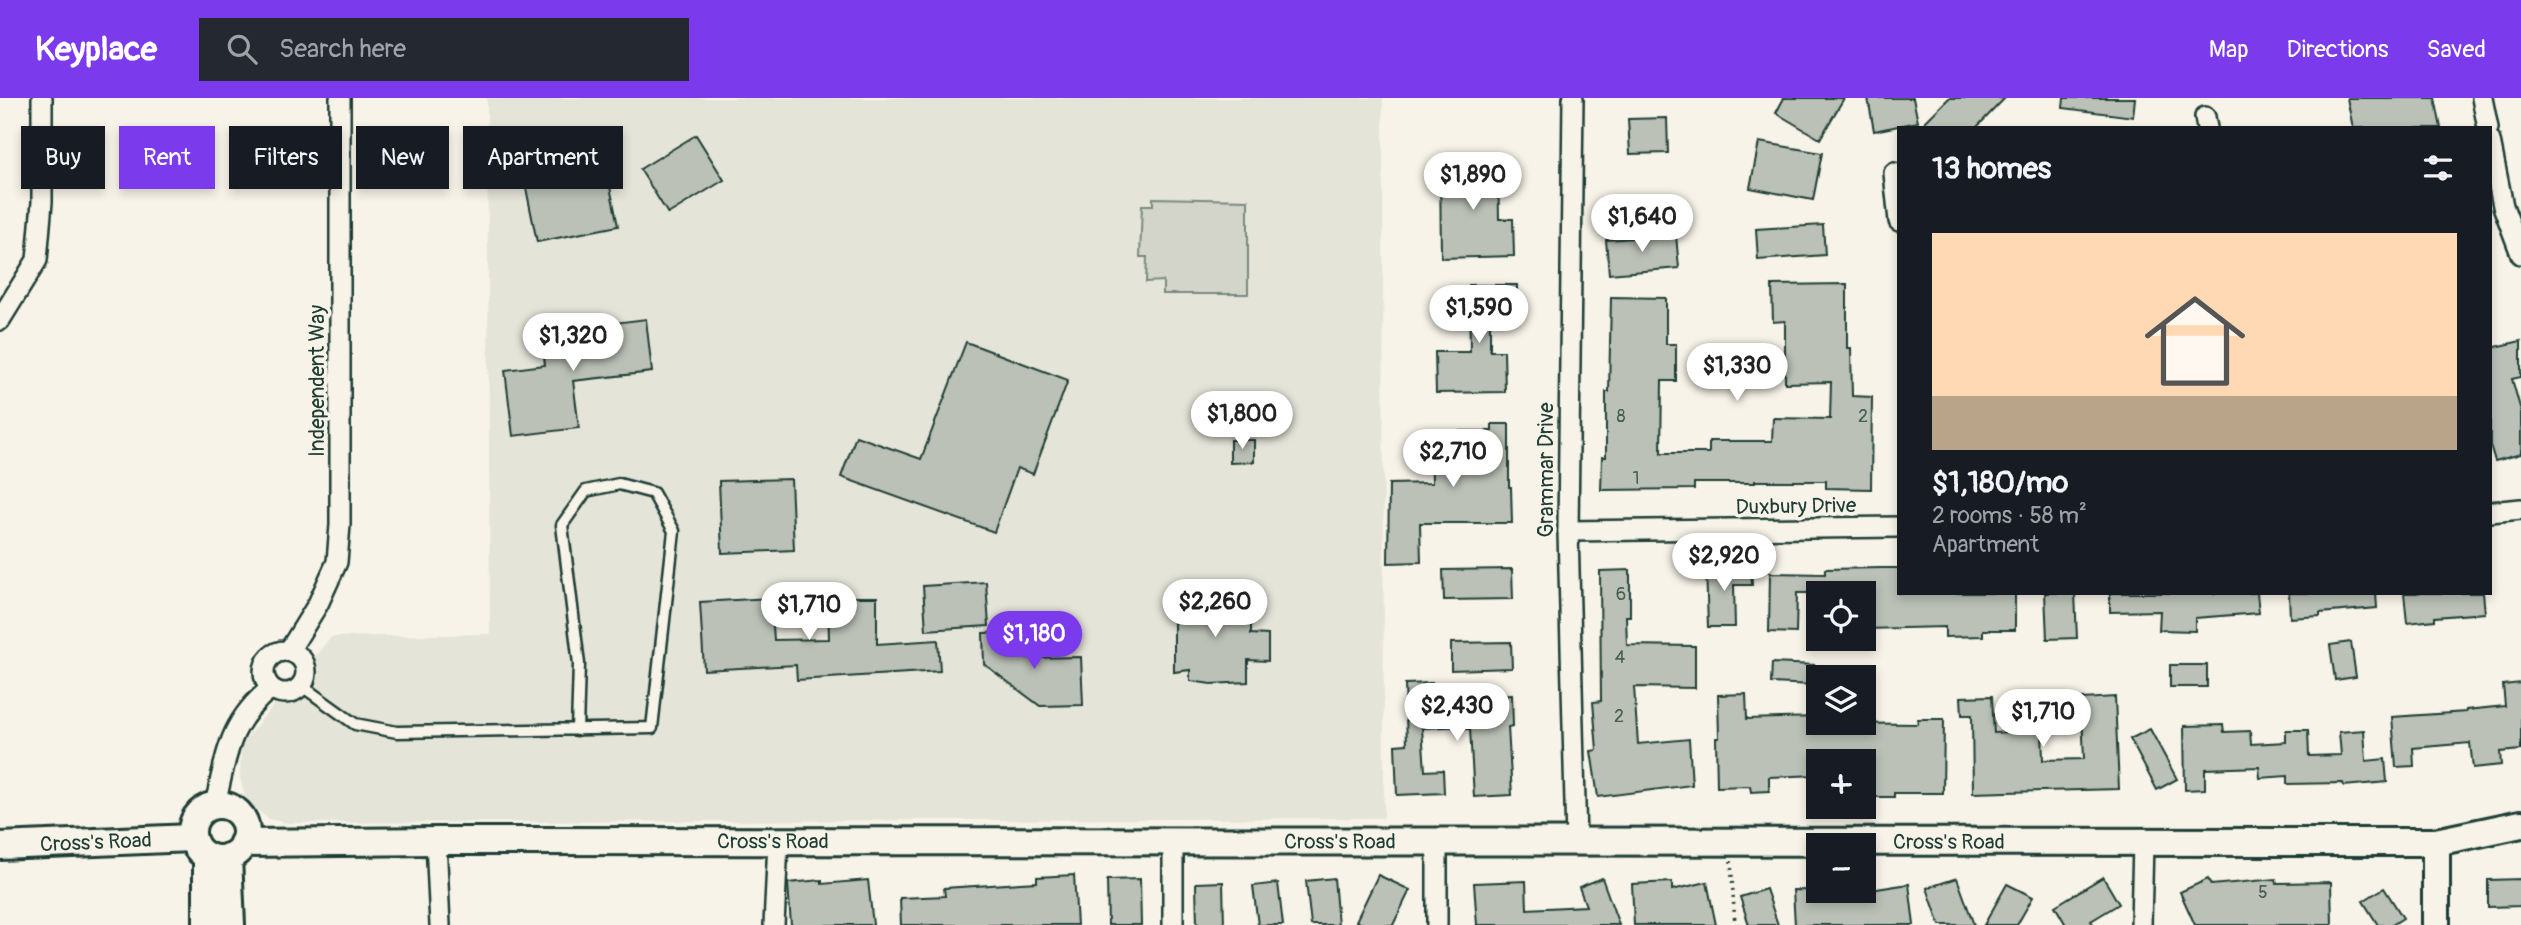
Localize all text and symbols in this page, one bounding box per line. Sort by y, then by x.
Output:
search box [199,18,689,81]
text: Keyplace [35,29,157,70]
icon: search [223,30,261,68]
text: Search here [279,33,406,65]
text: Map [2209,35,2249,64]
text: Directions [2287,35,2388,64]
text: Saved [2426,35,2486,64]
chip: Buy [21,126,105,189]
chip: Rent [119,126,215,189]
chip: Filters [229,126,342,189]
chip: New [356,126,449,189]
chip: Apartment [463,126,623,189]
icon: filters [2419,149,2457,187]
text: 13 homes [1932,150,2051,187]
pin: $1,890 [1416,152,1530,212]
text: $1,890 [1440,160,1506,189]
pin: $1,640 [1585,194,1699,254]
text: $1,640 [1607,202,1677,231]
icon: home [2132,278,2258,404]
pin: $1,590 [1422,286,1536,345]
text: $1,590 [1445,293,1513,322]
street label: Independent Way [304,305,331,457]
pin: $1,320 [516,314,630,373]
text: $1,320 [539,321,607,350]
pin: $1,330 [1680,344,1794,403]
text: $1,330 [1703,351,1771,380]
pin: $1,800 [1185,392,1299,451]
text: $1,800 [1207,399,1277,428]
street label: Grammar Drive [1533,402,1560,538]
house number: 8 [1616,405,1626,428]
house number: 2 [1858,405,1868,428]
pin: $2,710 [1396,430,1510,489]
text: $2,710 [1419,437,1487,466]
text: $1,180/mo [1932,464,2068,501]
house number: 1 [1632,467,1640,490]
street label: Duxbury Drive [1736,492,1857,521]
text: 2 rooms · 58 m² [1932,501,2087,530]
text: Apartment [1932,530,2039,559]
pin: $2,920 [1667,533,1781,593]
text: $2,920 [1688,541,1760,570]
pin: $2,260 [1158,580,1272,639]
map controls [1806,581,1876,903]
button: locate [1806,581,1876,651]
pin: $1,710 [752,582,866,642]
house number: 6 [1616,583,1626,606]
text: $2,260 [1178,587,1252,616]
text: $1,710 [777,590,841,619]
pin: $1,180 [977,612,1091,671]
text: $1,180 [1002,619,1066,648]
house number: 4 [1615,646,1626,669]
button: layers [1806,665,1876,735]
pin: $2,430 [1400,684,1514,743]
pin: $1,710 [1986,690,2100,749]
text: $2,430 [1420,691,1494,720]
text: $1,710 [2011,697,2075,726]
house number: 2 [1614,705,1624,728]
button: + [1806,749,1876,819]
street label: Cross's Road [40,827,152,858]
street label: Cross's Road [717,828,829,855]
street label: Cross's Road [1284,828,1396,855]
street label: Cross's Road [1893,829,2005,856]
button: − [1806,833,1876,903]
house number: 5 [2258,881,2268,904]

